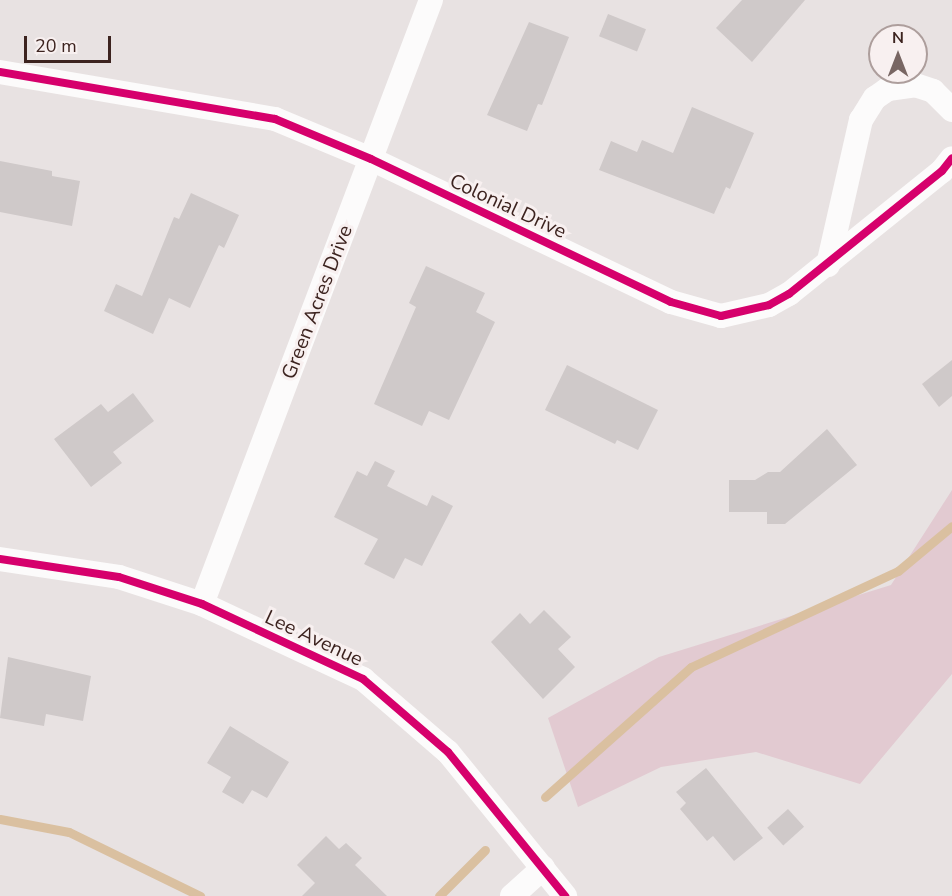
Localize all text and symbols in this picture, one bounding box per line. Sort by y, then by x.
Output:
scale bar [27,24,114,62]
north arrow [868,24,928,84]
text: N [892,27,904,49]
text: 20 m [35,34,77,58]
street label: Colonial Drive [446,169,570,243]
street label: Green Acres Drive [277,222,357,382]
street label: Lee Avenue [261,605,367,671]

